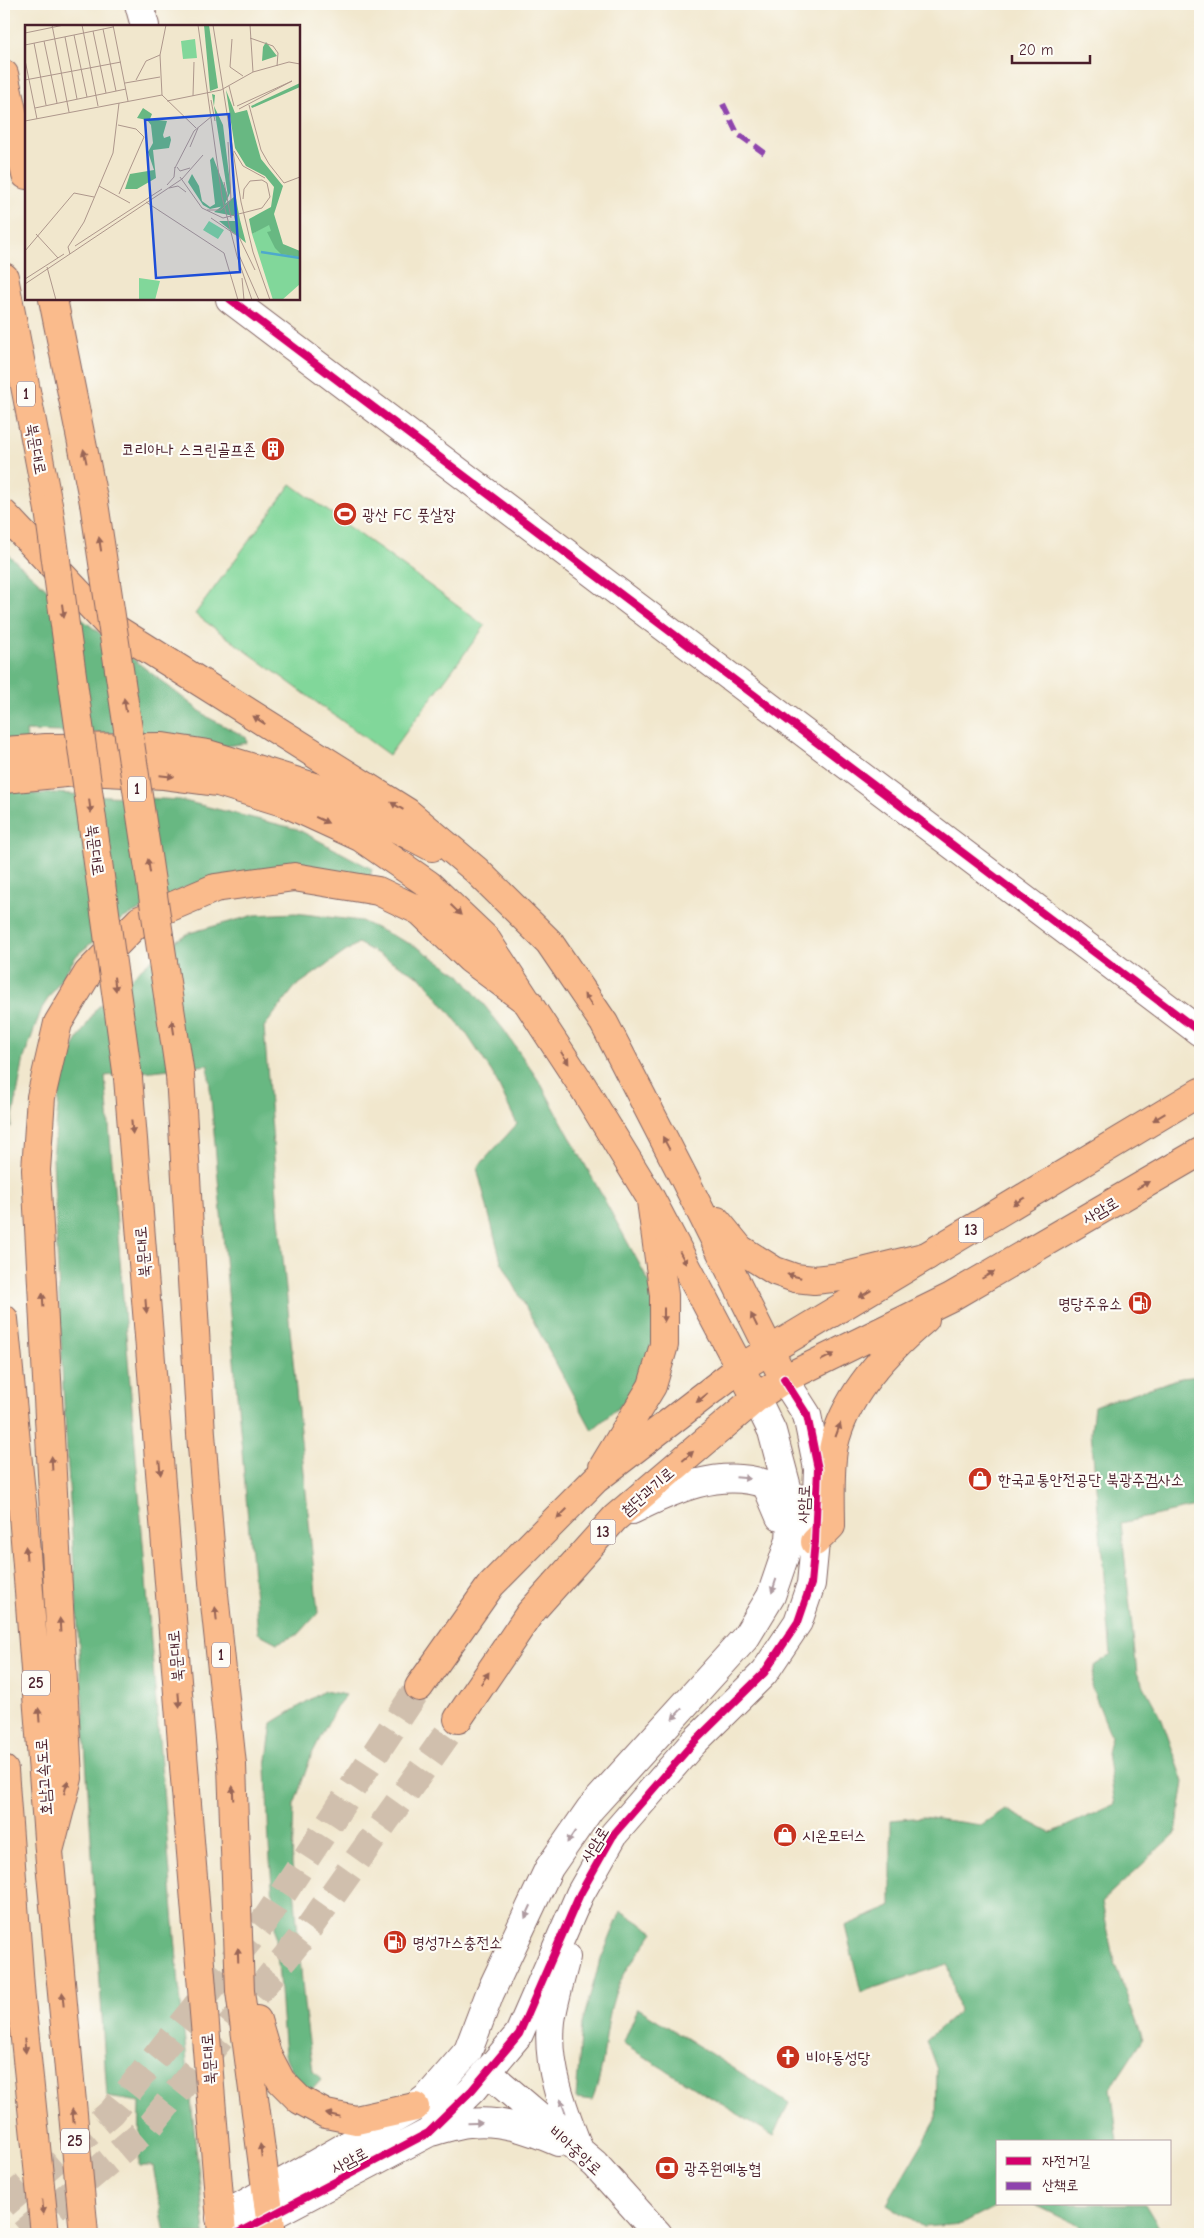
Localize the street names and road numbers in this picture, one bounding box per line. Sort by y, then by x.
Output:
road number: 1 [17,382,35,406]
street label: 북문대로 [22,422,50,476]
road number: 1 [128,776,146,802]
street label: 북문대로 [83,823,108,877]
street label: 사암로 [1079,1193,1122,1228]
road number: 13 [958,1218,984,1242]
street label: 북문대로 [132,1225,154,1278]
street label: 첨단과기로 [617,1464,678,1520]
street label: 사암로 [794,1484,814,1524]
road number: 13 [590,1520,616,1544]
street label: 북문대로 [165,1629,187,1682]
road number: 1 [212,1642,230,1668]
road number: 25 [22,1670,50,1696]
street label: 호남고속도로 [32,1738,56,1816]
street label: 사암로 [577,1823,613,1866]
street label: 북문대로 [198,2033,220,2085]
street label: 비아중앙로 [545,2123,605,2179]
road number: 25 [61,2128,89,2154]
street label: 사암로 [328,2144,371,2178]

